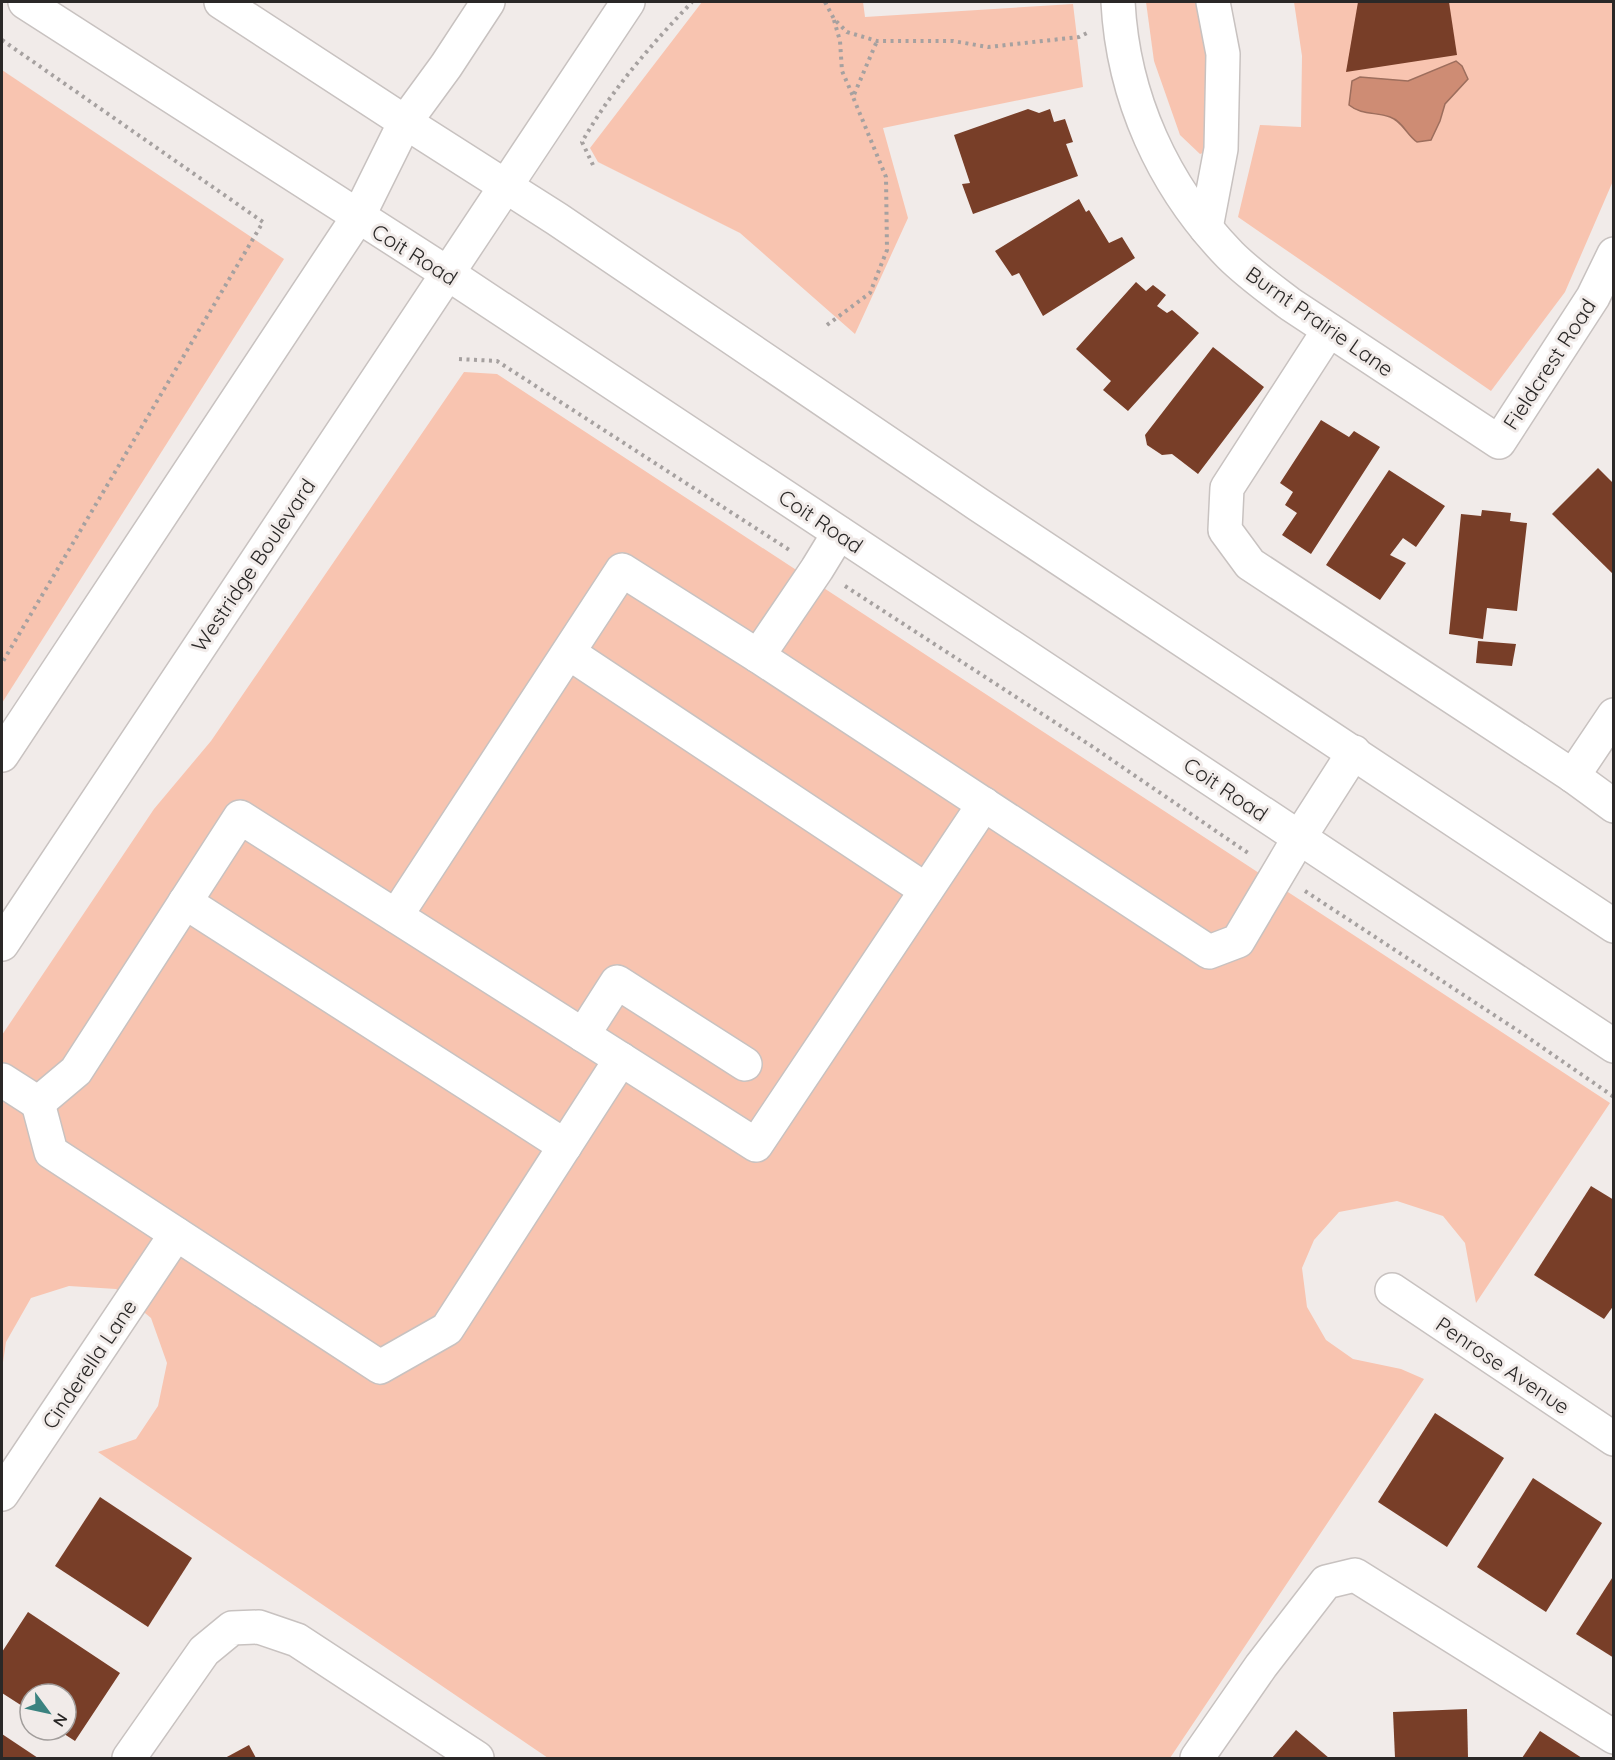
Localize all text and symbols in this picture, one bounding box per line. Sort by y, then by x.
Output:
street label: Coit Road [367,218,463,290]
street label: Burnt Prairie Lane [1241,260,1399,382]
street label: Fieldcrest Road [1497,294,1601,434]
street label: Westridge Boulevard [185,473,321,657]
street label: Coit Road [774,483,868,559]
street label: Coit Road [1179,751,1273,827]
street label: Cinderella Lane [36,1294,142,1434]
street label: Penrose Avenue [1431,1311,1575,1419]
north arrow [18,1682,78,1742]
text: N [49,1710,72,1731]

